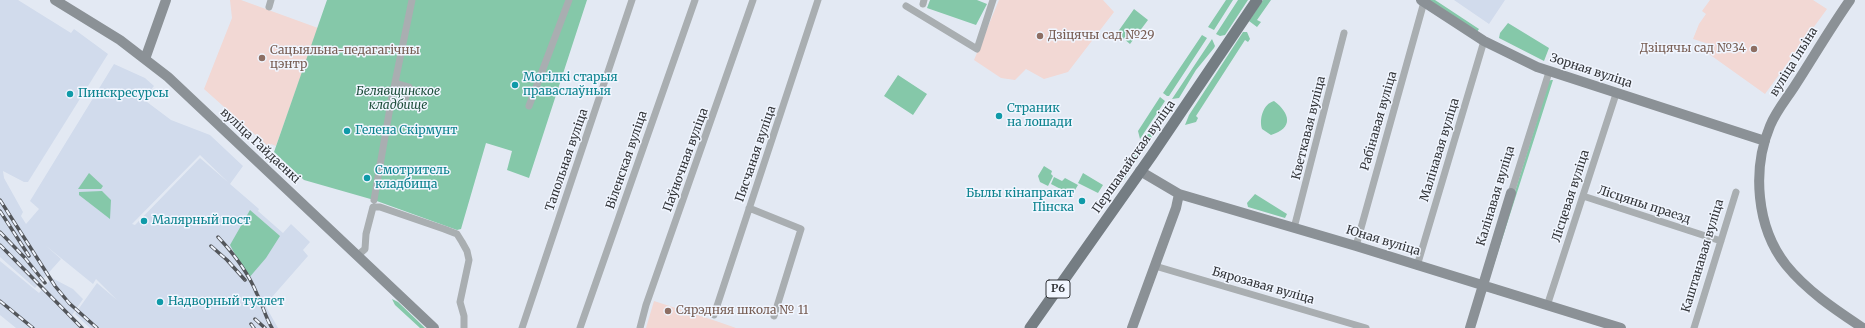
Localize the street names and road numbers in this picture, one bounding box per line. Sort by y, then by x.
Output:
street label: вуліца Ільіна [1767,25,1821,99]
street label: Зорная вуліца [1548,51,1634,91]
street label: Рабінавая вуліца [1358,70,1400,172]
street label: Кветкавая вуліца [1289,75,1329,181]
street label: Малінавая вуліца [1417,97,1463,203]
street label: Першамайская вуліца [1090,98,1178,216]
street label: Пясчаная вуліца [733,104,779,204]
street label: вуліца Гайдаенкі [217,105,303,187]
street label: Паўночная вуліца [661,106,711,214]
street label: Тапольная вуліца [543,107,591,213]
street label: Віленская вуліца [603,109,651,211]
street label: Калінавая вуліца [1474,144,1518,248]
street label: Лісцевая вуліца [1549,148,1593,244]
street label: Лісцяны праезд [1596,183,1692,227]
street label: Каштанавая вуліца [1679,198,1727,314]
street label: Юная вуліца [1344,223,1422,259]
street label: Бярозавая вуліца [1210,264,1316,308]
road number: Р6 [1046,280,1070,298]

